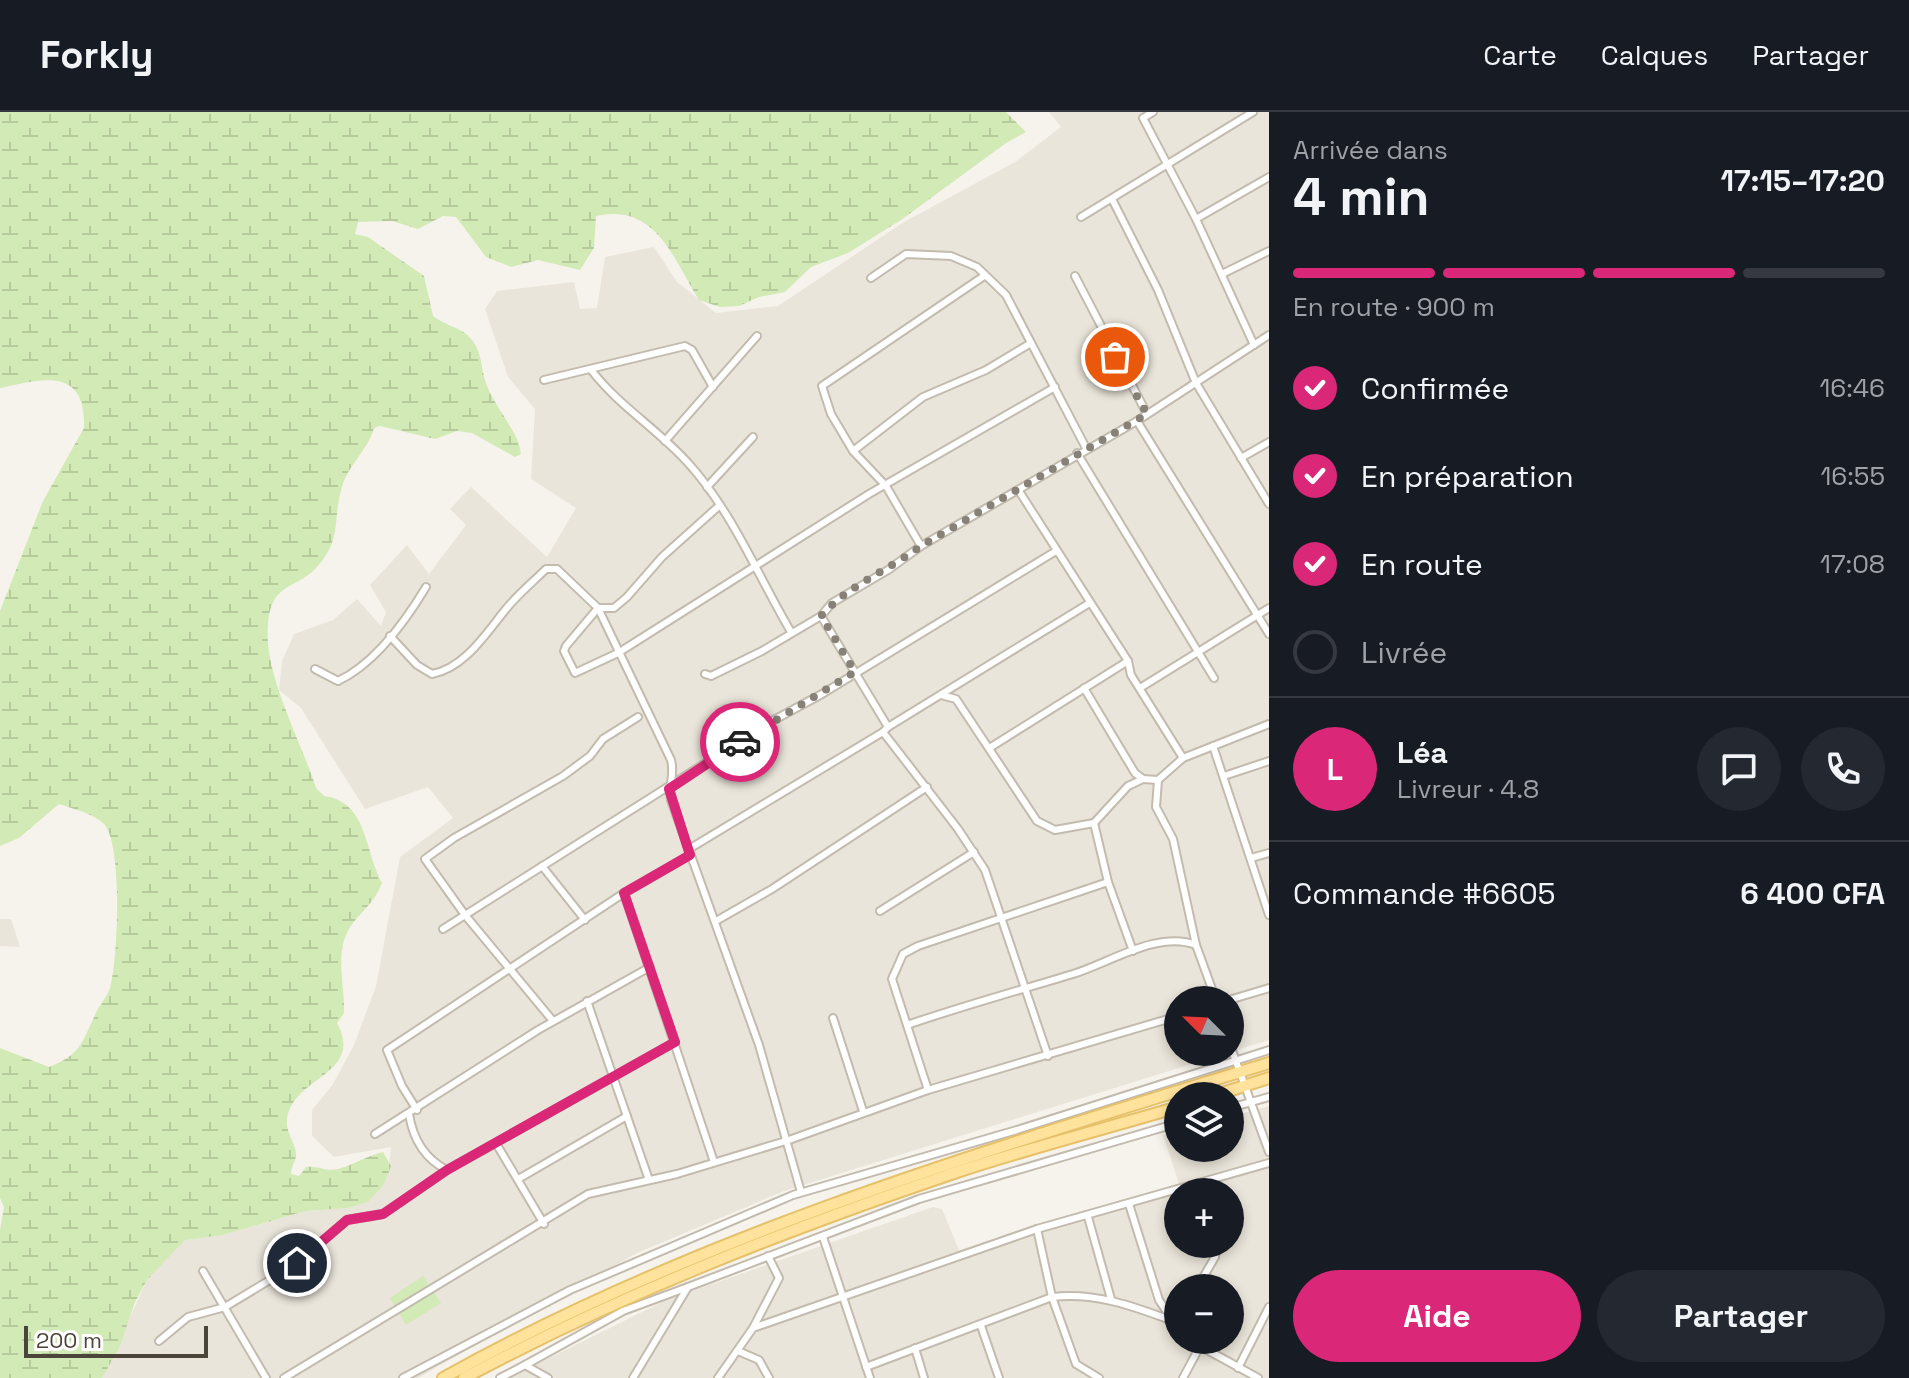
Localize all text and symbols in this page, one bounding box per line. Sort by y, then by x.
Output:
text: Forkly [40,31,153,79]
text: Carte [1483,37,1557,73]
text: Calques [1601,37,1708,73]
text: Partager [1752,37,1869,73]
text: Arrivée dans [1293,133,1448,167]
text: 17:15–17:20 [1720,161,1885,200]
text: 4 min [1293,164,1430,230]
text: En route · 900 m [1293,290,1495,324]
pin [1081,323,1149,391]
icon: bag [1093,335,1137,379]
icon: check [1293,366,1337,410]
text: Confirmée [1361,369,1509,408]
text: 16:46 [1819,371,1885,405]
icon: check [1293,454,1337,498]
text: En préparation [1361,457,1574,496]
text: 16:55 [1820,459,1885,493]
icon: check [1293,542,1337,586]
text: En route [1361,545,1483,584]
text: 17:08 [1820,547,1885,581]
text: Livrée [1361,633,1447,672]
courier [700,702,780,782]
icon: car [718,720,762,764]
button: chat [1697,727,1781,811]
button: phone [1801,727,1885,811]
text: Léa [1397,733,1448,772]
text: L [1327,750,1343,789]
text: Livreur · 4.8 [1397,772,1539,806]
text: Commande #6605 [1293,874,1556,913]
text: 6 400 CFA [1740,874,1885,913]
north arrow [1164,986,1244,1066]
map controls [1164,986,1244,1354]
button: layers [1164,1082,1244,1162]
button: + [1164,1178,1244,1258]
pin [263,1229,331,1297]
icon: home [275,1241,319,1285]
button: Aide [1293,1270,1581,1362]
button: Partager [1597,1270,1885,1362]
button: − [1164,1274,1244,1354]
scale bar [24,1322,208,1358]
text: 200 m [36,1326,102,1354]

